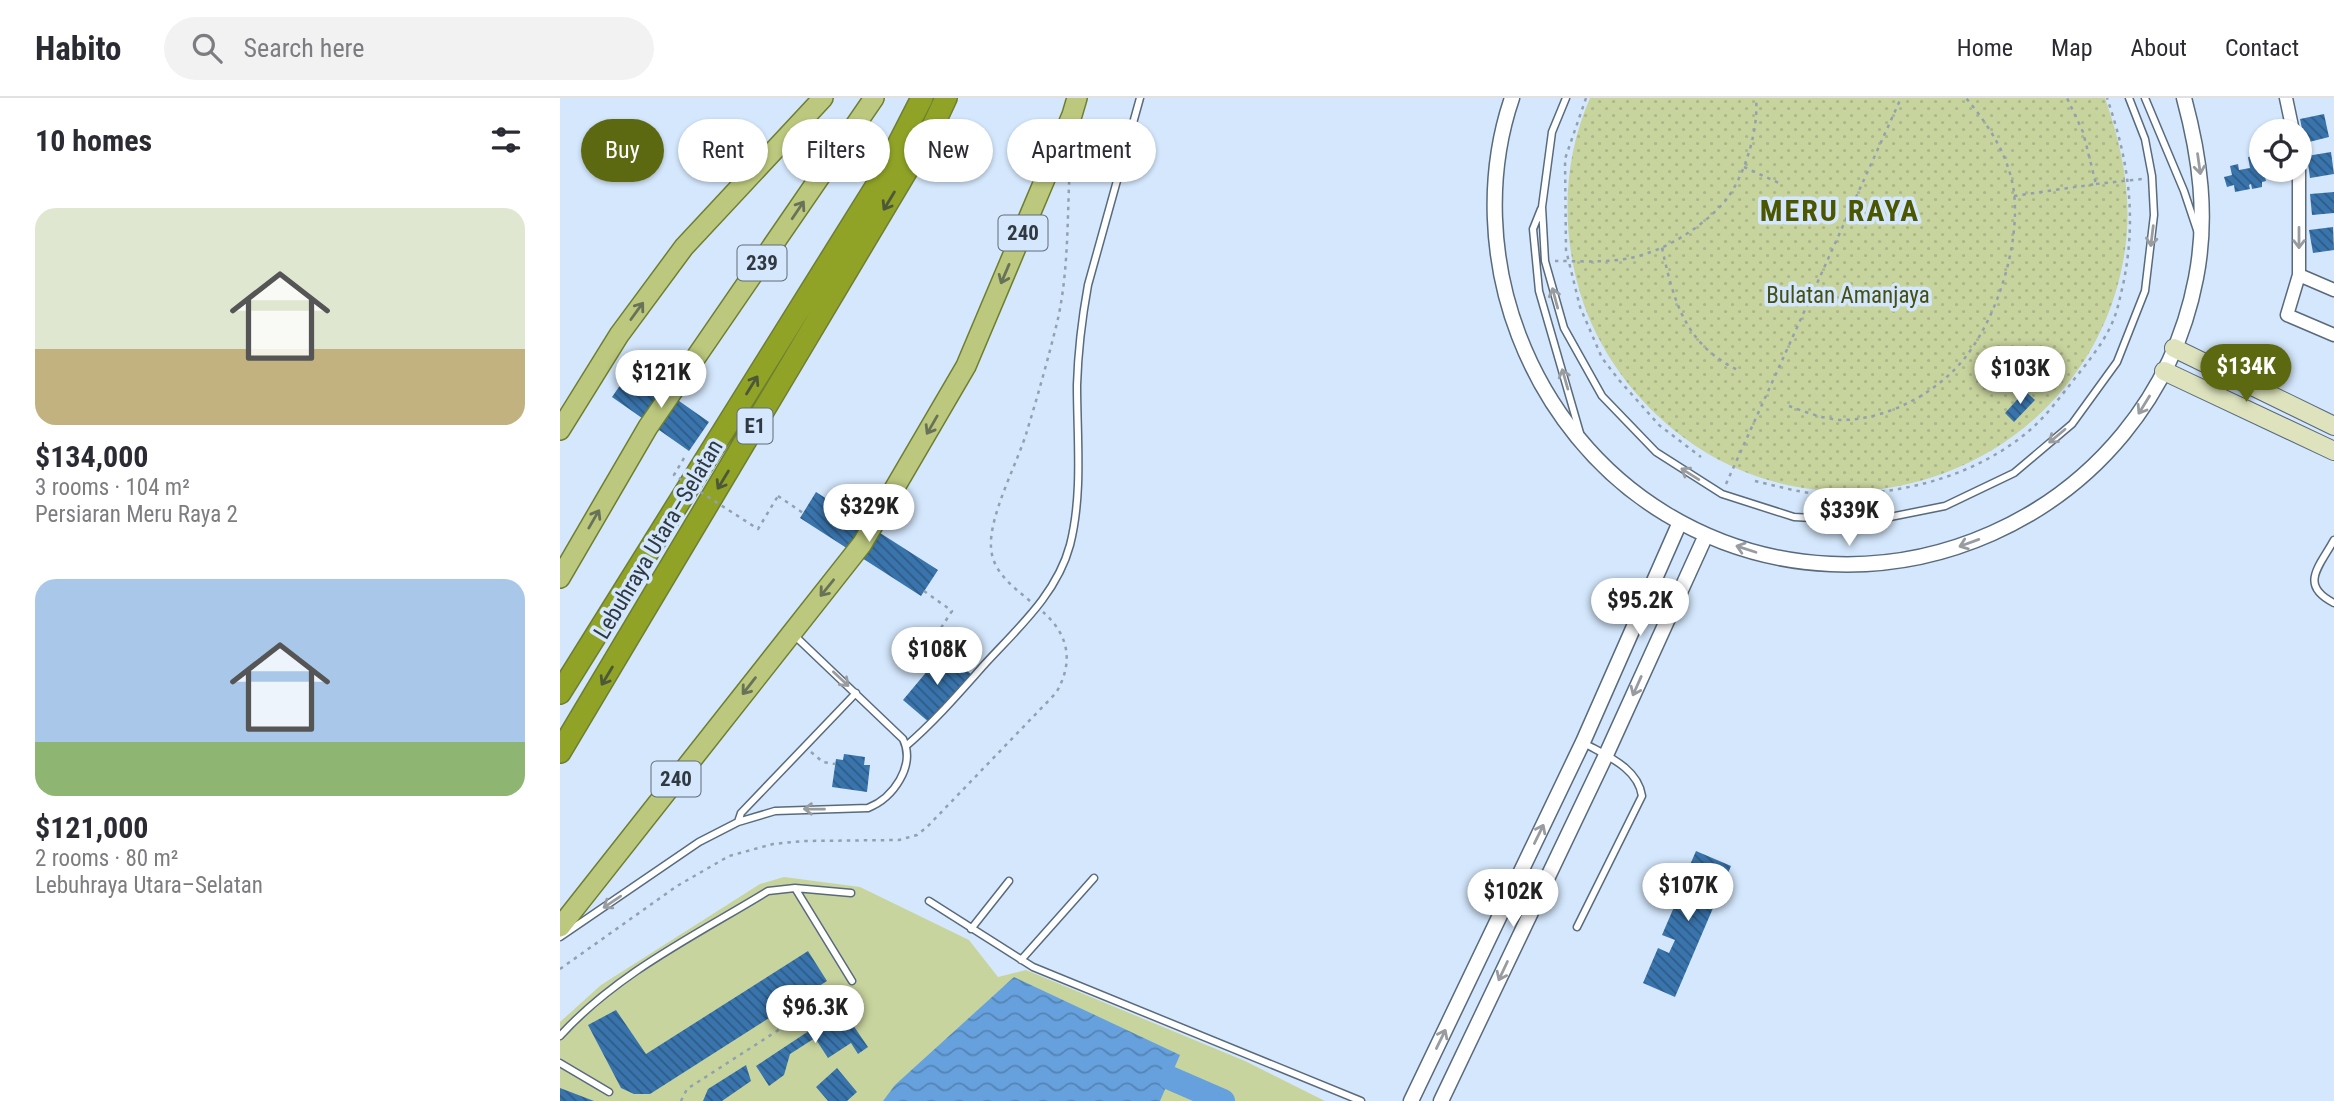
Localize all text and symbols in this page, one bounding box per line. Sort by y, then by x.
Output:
search box [164,17,654,80]
text: Habito [35,29,122,68]
icon: search [188,29,226,67]
text: Search here [244,33,364,63]
text: Home [1957,34,2013,62]
text: Map [2051,34,2093,62]
text: About [2131,34,2187,62]
text: Contact [2225,34,2299,62]
chip: Buy [581,119,664,182]
chip: Rent [678,119,768,182]
chip: Filters [782,119,890,182]
chip: New [904,119,993,182]
chip: Apartment [1007,119,1156,182]
map controls [2249,119,2312,182]
button: locate [2249,119,2312,182]
icon: filters [487,121,525,159]
text: 10 homes [35,123,152,158]
one-way arrow [2193,153,2206,175]
one-way arrow [882,190,896,210]
district label: MERU RAYA [1760,193,1920,228]
one-way arrow [791,201,805,220]
road number: 240 [998,216,1048,250]
one-way arrow [2145,224,2158,247]
one-way arrow [2292,226,2306,249]
road number: 239 [738,246,787,280]
icon: home [217,253,343,379]
one-way arrow [998,263,1011,285]
park label: Bulatan Amanjaya [1766,282,1930,309]
one-way arrow [1548,287,1561,309]
one-way arrow [630,302,644,321]
pin: $134K [2197,344,2295,404]
pin: $103K [1971,346,2069,406]
pin: $121K [612,350,710,410]
text: $134K [2216,353,2276,380]
text: $103K [1990,355,2050,382]
text: $121K [631,359,691,386]
one-way arrow [1557,368,1570,390]
one-way arrow [745,376,759,396]
one-way arrow [2136,394,2150,414]
road number: E1 [738,408,772,444]
one-way arrow [925,415,939,435]
one-way arrow [2049,429,2067,444]
street label: Lebuhraya Utara–Selatan [588,435,729,644]
text: $134,000 [35,439,148,474]
one-way arrow [1680,466,1700,480]
one-way arrow [716,470,730,490]
text: 3 rooms · 104 m² [35,474,190,501]
pin: $329K [820,484,918,544]
pin: $339K [1800,489,1898,548]
text: $329K [839,493,899,520]
text: $339K [1819,497,1879,524]
text: Persiaran Meru Raya 2 [35,501,238,528]
one-way arrow [587,510,601,530]
one-way arrow [1958,538,1980,551]
one-way arrow [1735,542,1757,554]
pin: $95.2K [1583,578,1697,638]
one-way arrow [819,579,834,597]
text: $95.2K [1607,587,1673,614]
icon: home [217,624,343,750]
pin: $108K [888,628,986,687]
text: $108K [907,636,967,663]
one-way arrow [600,665,613,686]
one-way arrow [832,671,850,687]
one-way arrow [1630,675,1643,696]
one-way arrow [742,676,757,694]
road number: 240 [652,762,700,796]
one-way arrow [802,802,825,816]
text: $121,000 [35,810,148,845]
one-way arrow [1533,824,1546,845]
text: 2 rooms · 80 m² [35,845,178,872]
pin: $107K [1639,864,1737,923]
pin: $102K [1464,870,1562,929]
text: Lebuhraya Utara–Selatan [35,872,263,899]
text: $107K [1658,872,1718,899]
text: $102K [1483,878,1543,905]
one-way arrow [602,895,622,909]
one-way arrow [1495,960,1509,981]
pin: $96.3K [758,986,872,1045]
text: $96.3K [782,994,848,1021]
one-way arrow [1435,1029,1448,1050]

